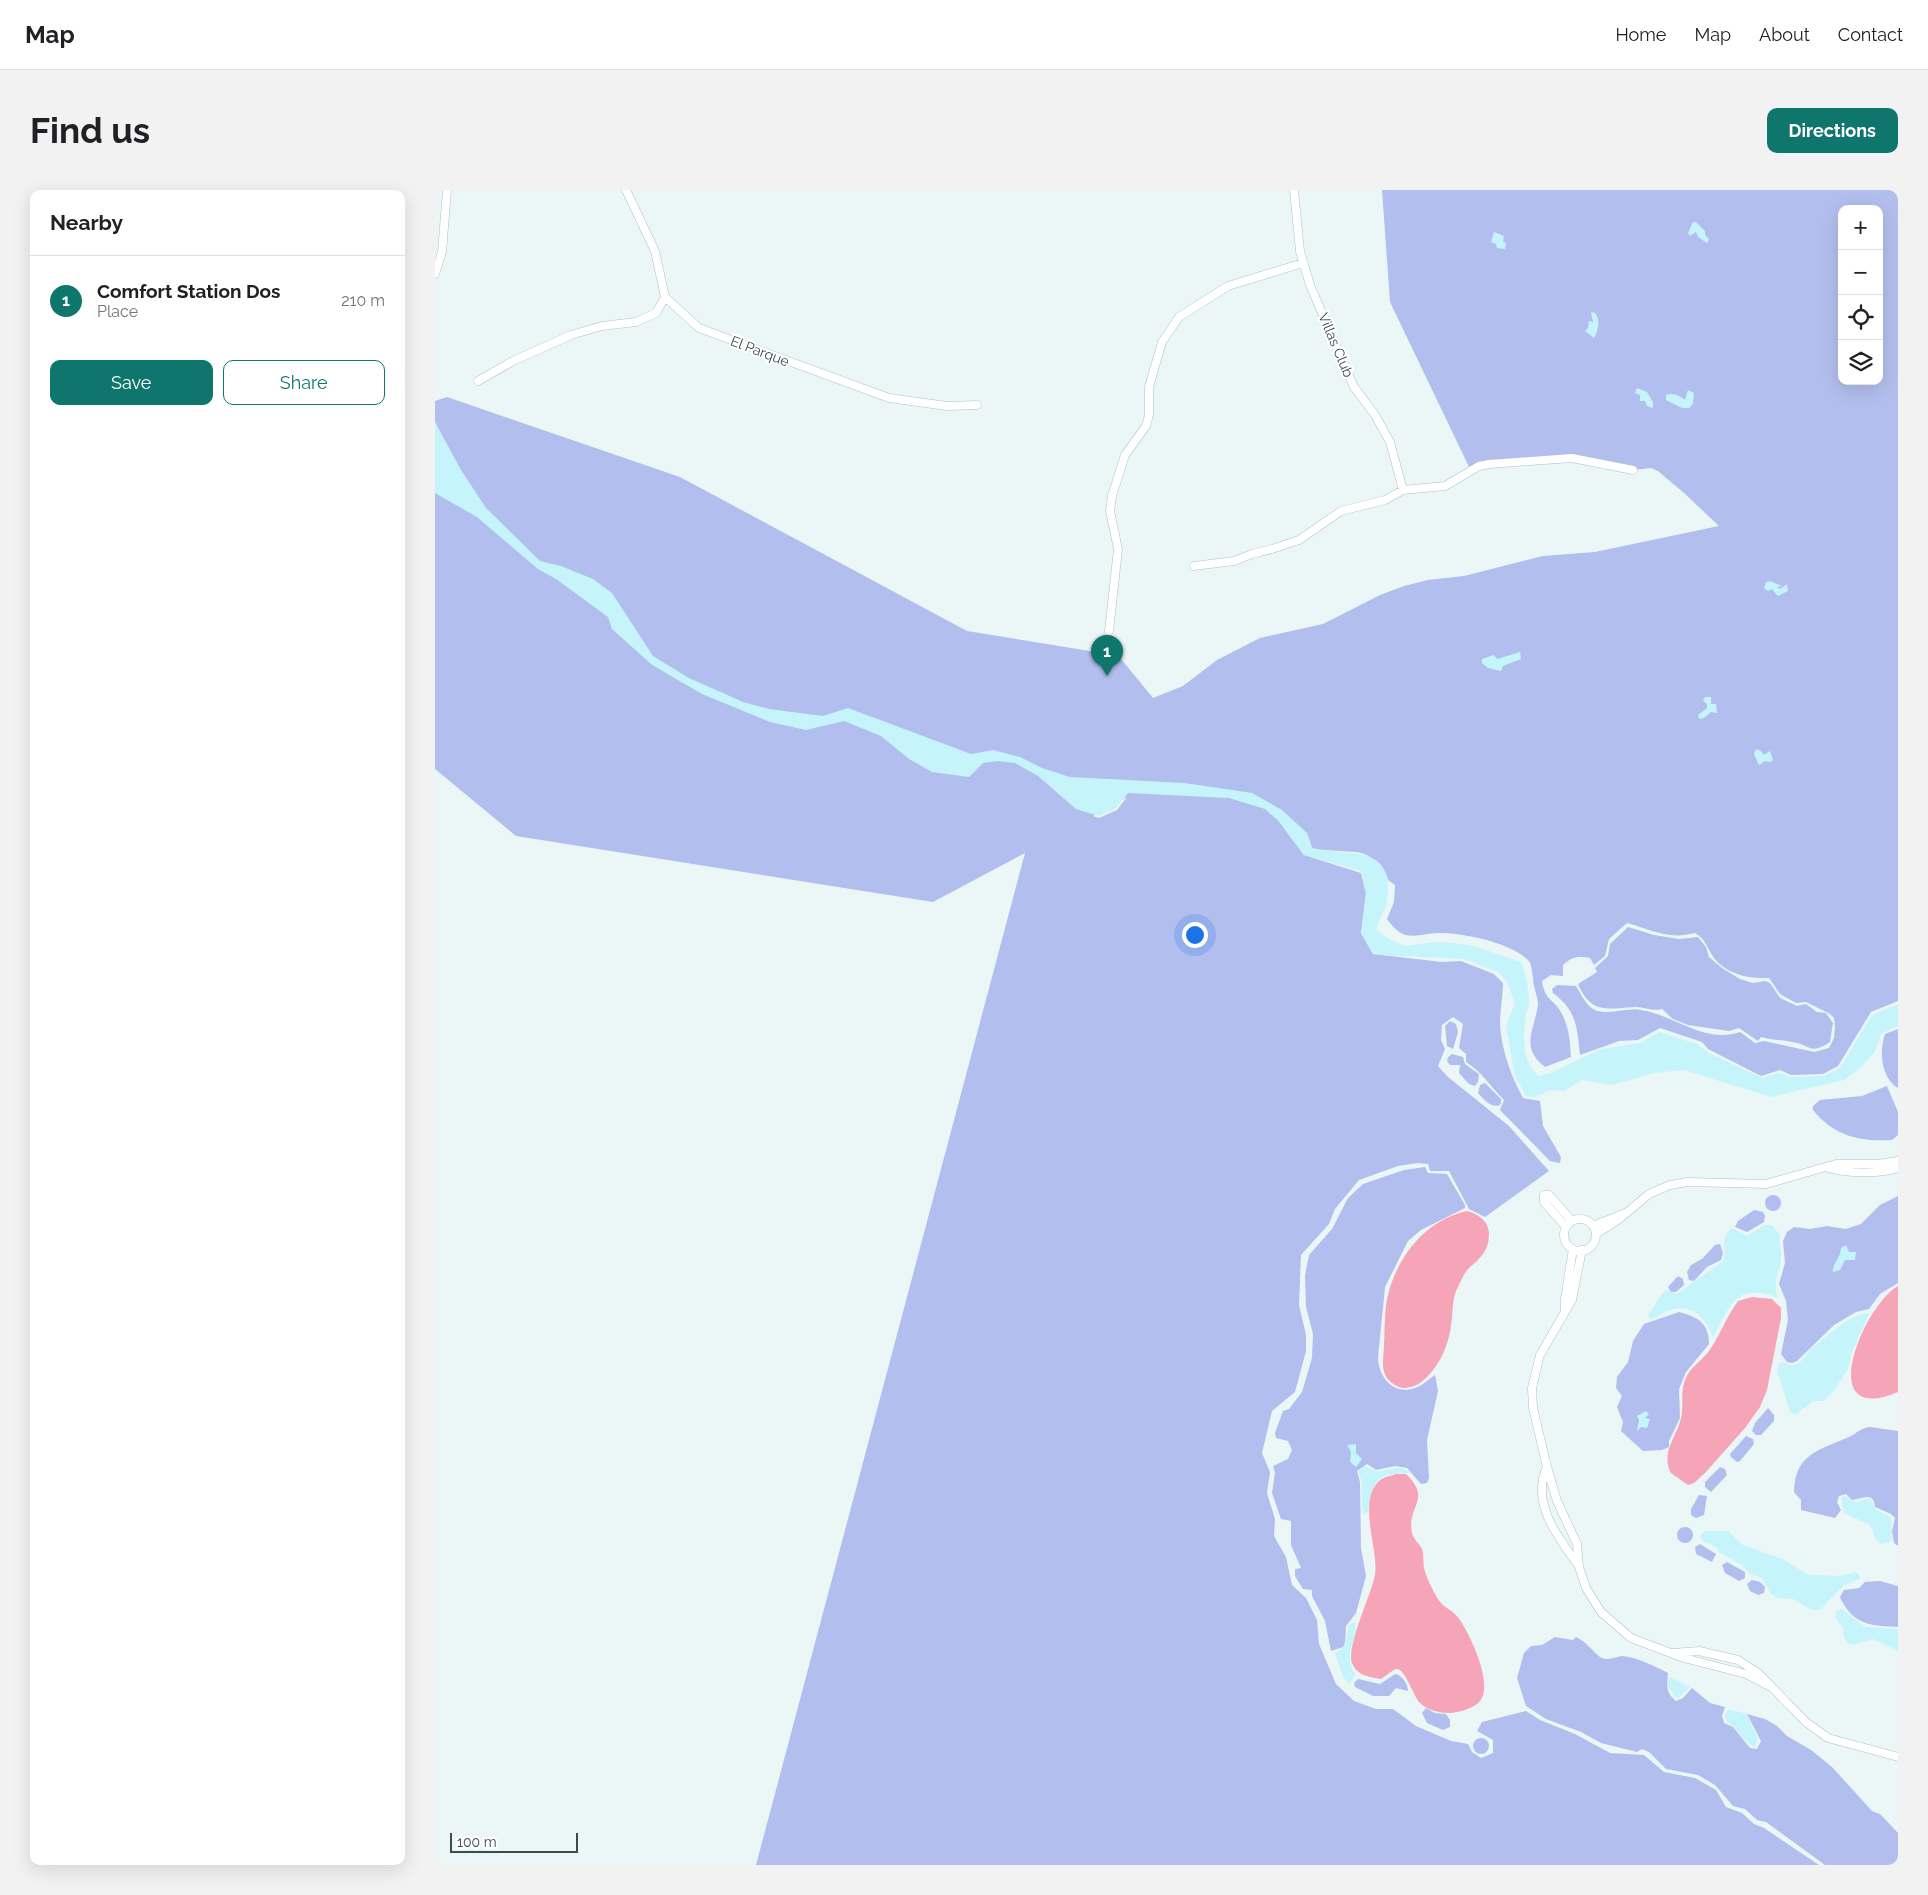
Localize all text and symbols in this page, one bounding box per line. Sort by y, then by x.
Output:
text: Map [25,20,75,49]
text: Home [1615,24,1666,45]
text: Map [1694,24,1731,45]
text: About [1759,24,1810,45]
text: Contact [1838,24,1903,45]
button: Directions [1767,108,1898,153]
text: Find us [30,110,150,151]
map controls [1838,205,1883,385]
button: + [1838,205,1883,250]
text: Nearby [50,210,123,235]
button: − [1838,250,1883,295]
text: Comfort Station Dos [97,280,281,302]
text: 1 [62,291,70,310]
text: 210 m [341,291,385,310]
button: locate [1838,295,1883,340]
text: Place [97,302,138,321]
street label: Villas Club [1315,310,1357,380]
street label: El Parque [728,332,792,370]
button: layers [1838,340,1883,385]
button: Save [50,360,213,405]
button: Share [223,360,385,405]
pin: 1 [1091,635,1123,676]
your location [1182,922,1208,948]
scale bar [450,1830,577,1853]
text: 100 m [457,1834,497,1850]

